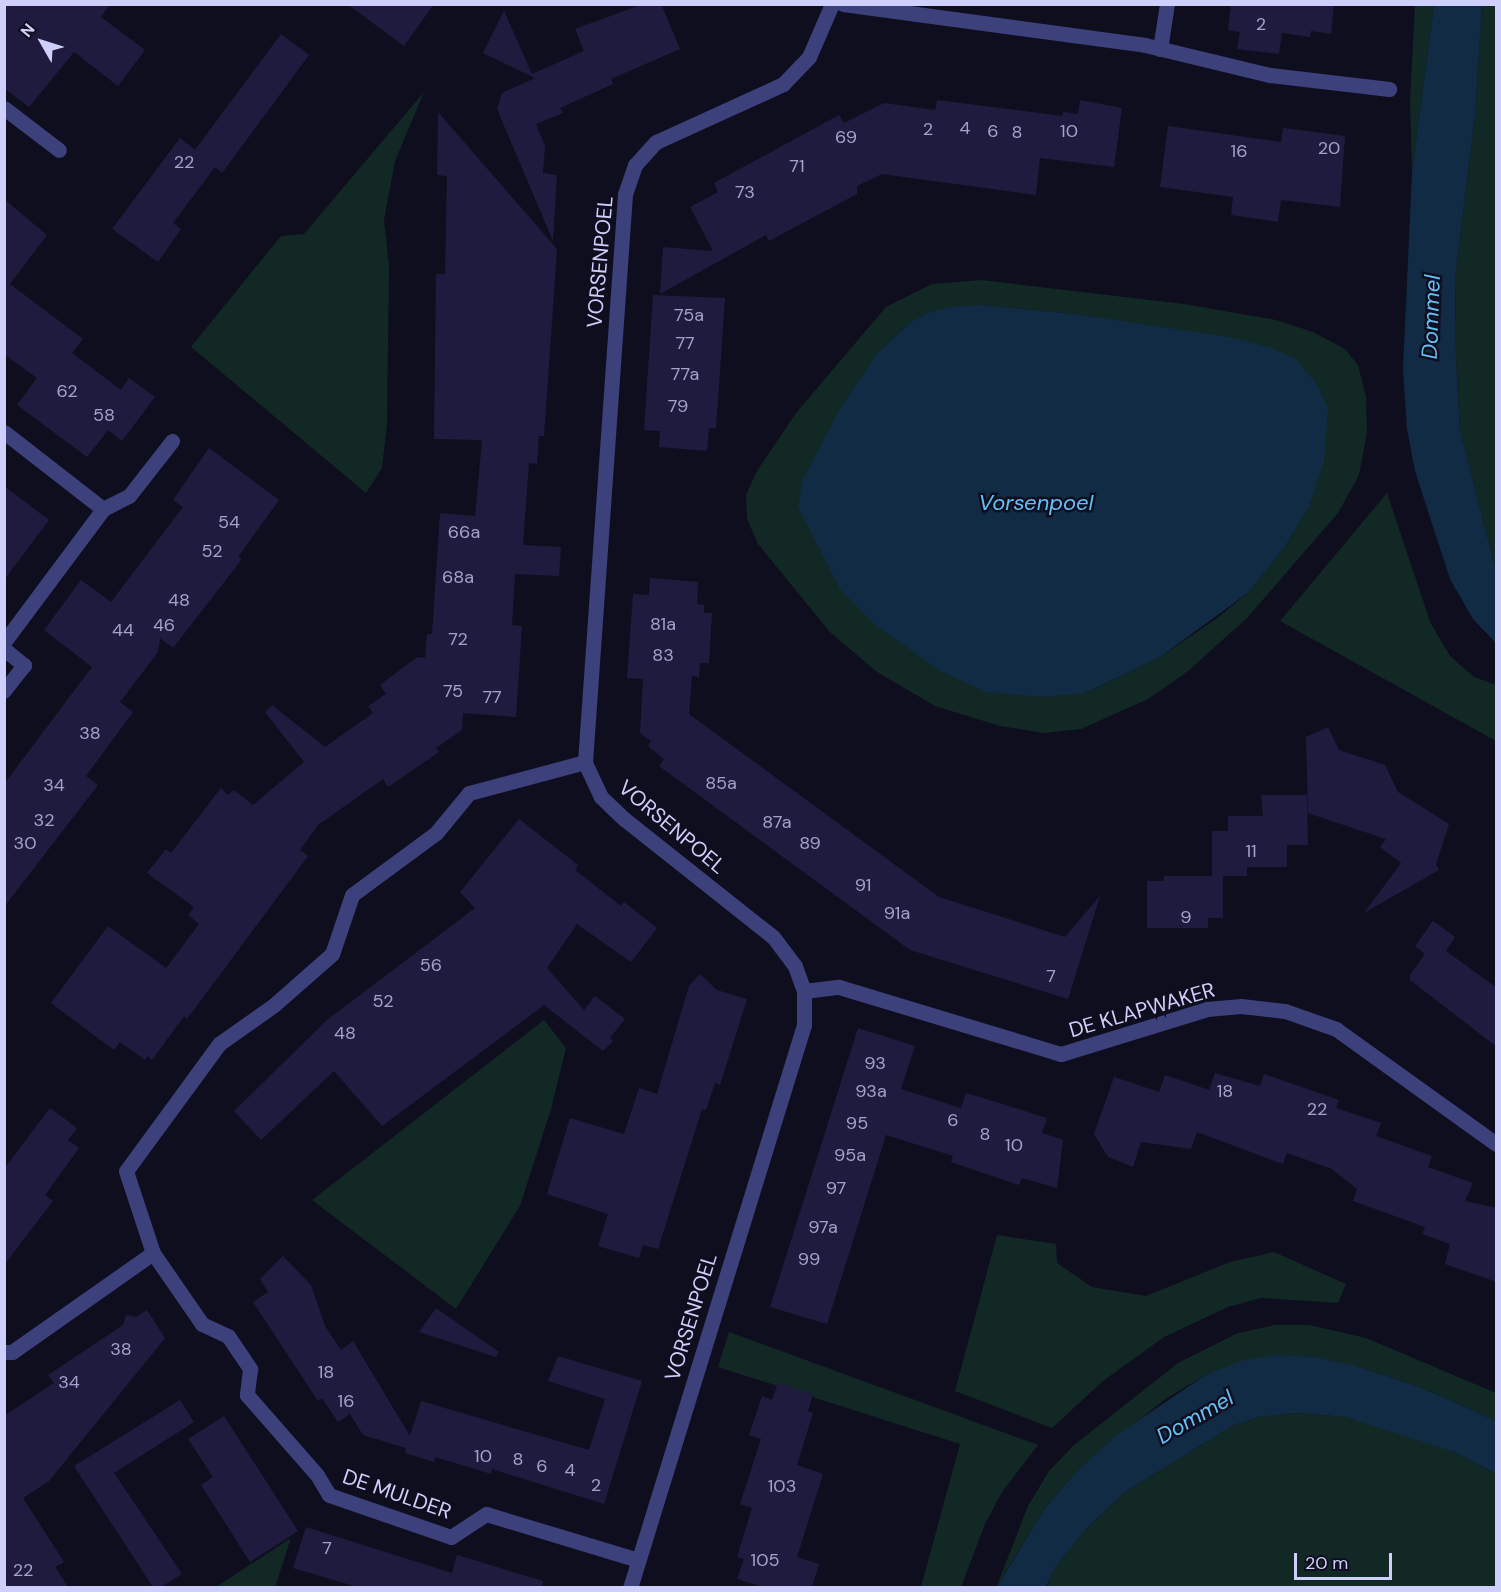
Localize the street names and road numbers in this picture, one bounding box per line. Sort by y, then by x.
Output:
street label: VORSENPOEL [582,195,618,329]
street label: VORSENPOEL [613,775,731,879]
street label: DE KLAPWAKER [1066,977,1218,1043]
street label: VORSENPOEL [660,1250,722,1384]
street label: DE MULDER [339,1464,455,1524]

